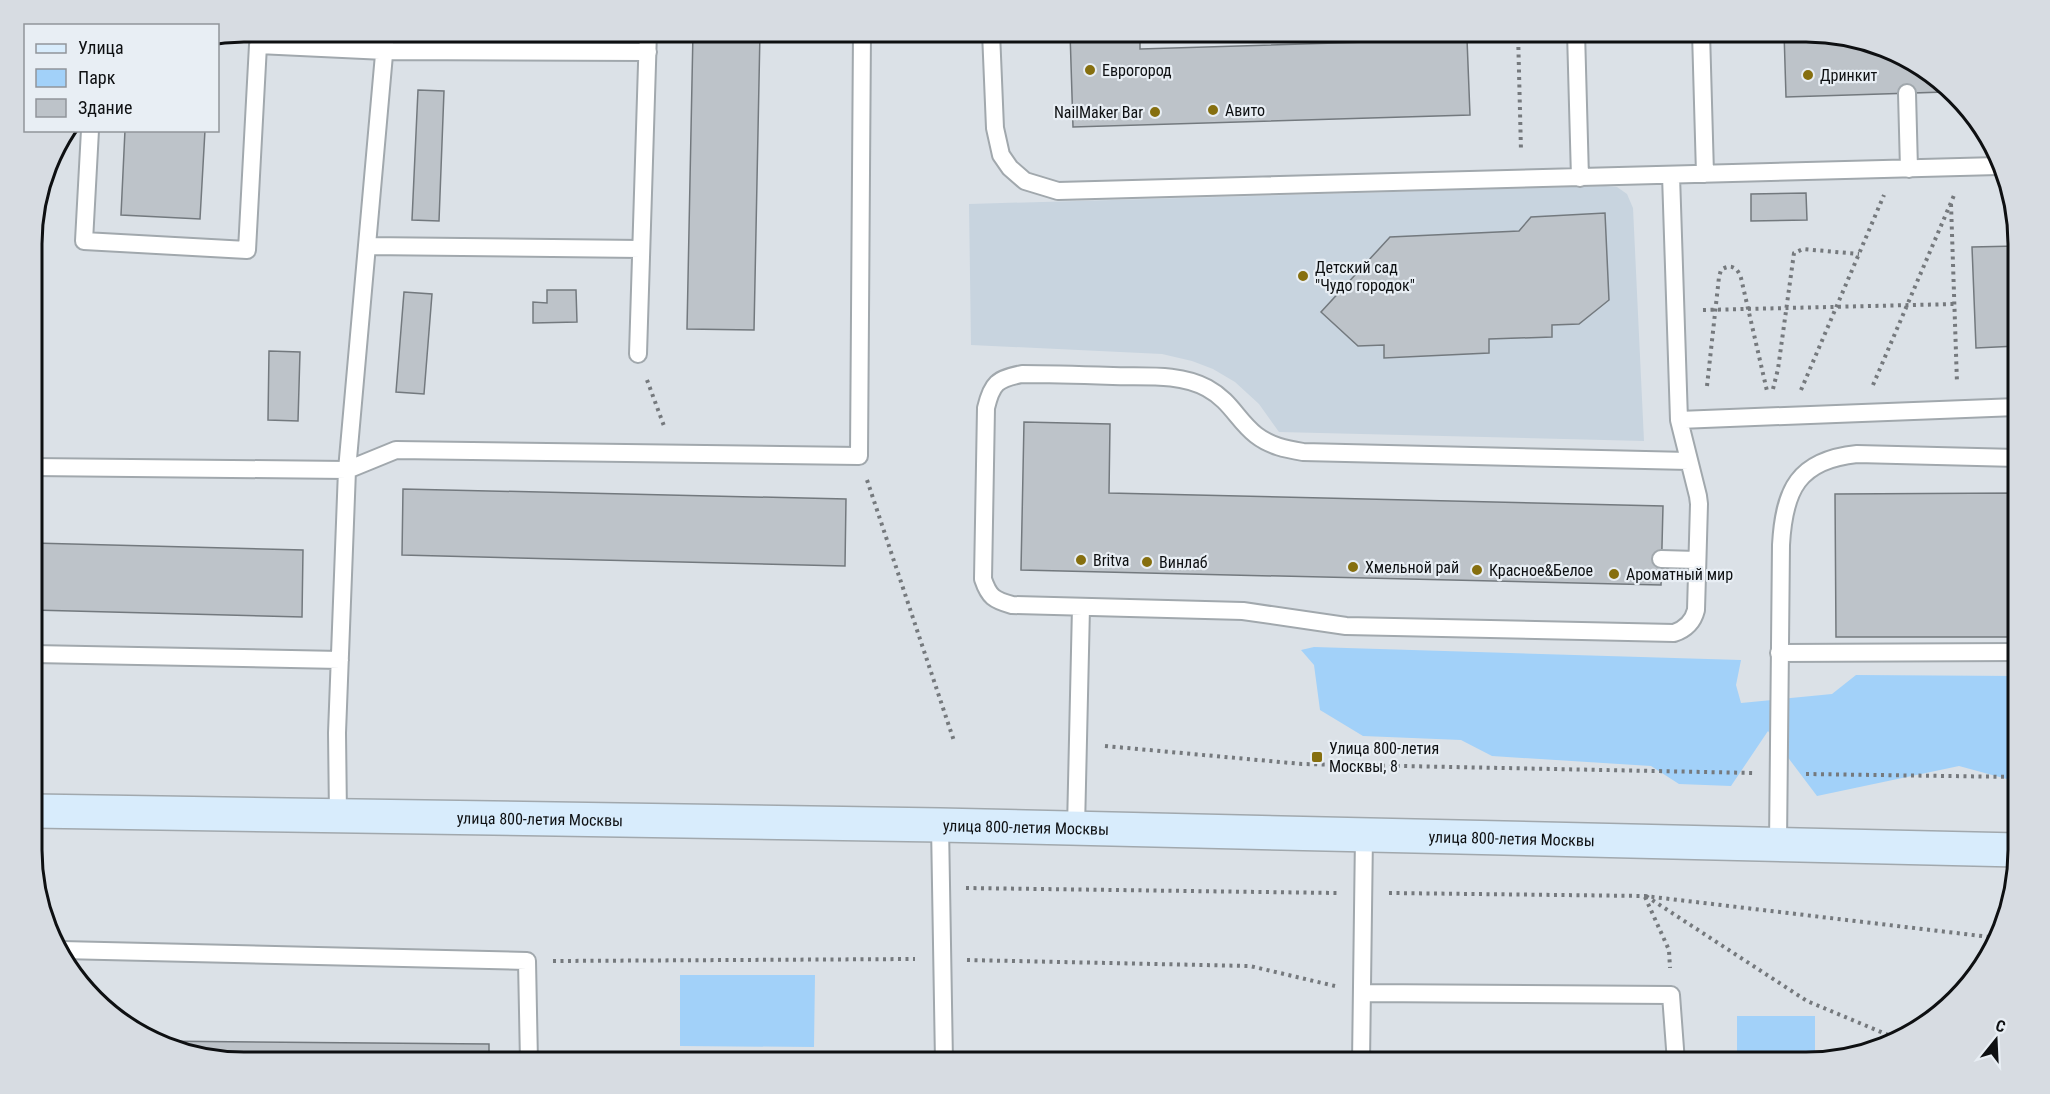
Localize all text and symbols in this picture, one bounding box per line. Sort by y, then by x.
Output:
legend [24,24,219,132]
text: Улица [78,37,124,58]
place label: Еврогород [1102,61,1172,80]
marker: Еврогород [1083,63,1097,77]
place label: Дринкит [1820,66,1878,85]
text: Парк [78,67,116,88]
marker: Дринкит [1801,68,1815,82]
text: Здание [78,97,132,118]
place label: Авито [1225,101,1265,120]
place label: NailMaker Bar [1054,103,1143,122]
marker: Авито [1206,103,1220,117]
marker: NailMaker Bar [1148,105,1162,119]
place label: Детский сад "Чудо городок" [1315,258,1415,295]
marker: Детский сад "Чудо городок" [1296,269,1310,283]
place label: Britva [1093,551,1129,570]
marker: Britva [1074,553,1088,567]
place label: Винлаб [1159,553,1208,572]
marker: Винлаб [1140,555,1154,569]
place label: Хмельной рай [1365,558,1459,577]
marker: Хмельной рай [1346,560,1360,574]
place label: Красное&Белое [1489,561,1593,580]
marker: Красное&Белое [1470,563,1484,577]
place label: Ароматный мир [1626,565,1733,584]
marker: Ароматный мир [1607,567,1621,581]
place label: Улица 800-летия Москвы, 8 [1329,739,1439,776]
marker: Улица 800-летия Москвы, 8 [1310,750,1324,764]
street label: улица 800-летия Москвы [457,809,623,830]
street label: улица 800-летия Москвы [943,816,1109,839]
street label: улица 800-летия Москвы [1428,827,1595,850]
north arrow [1966,1010,2026,1070]
text: С [1993,1016,2008,1037]

